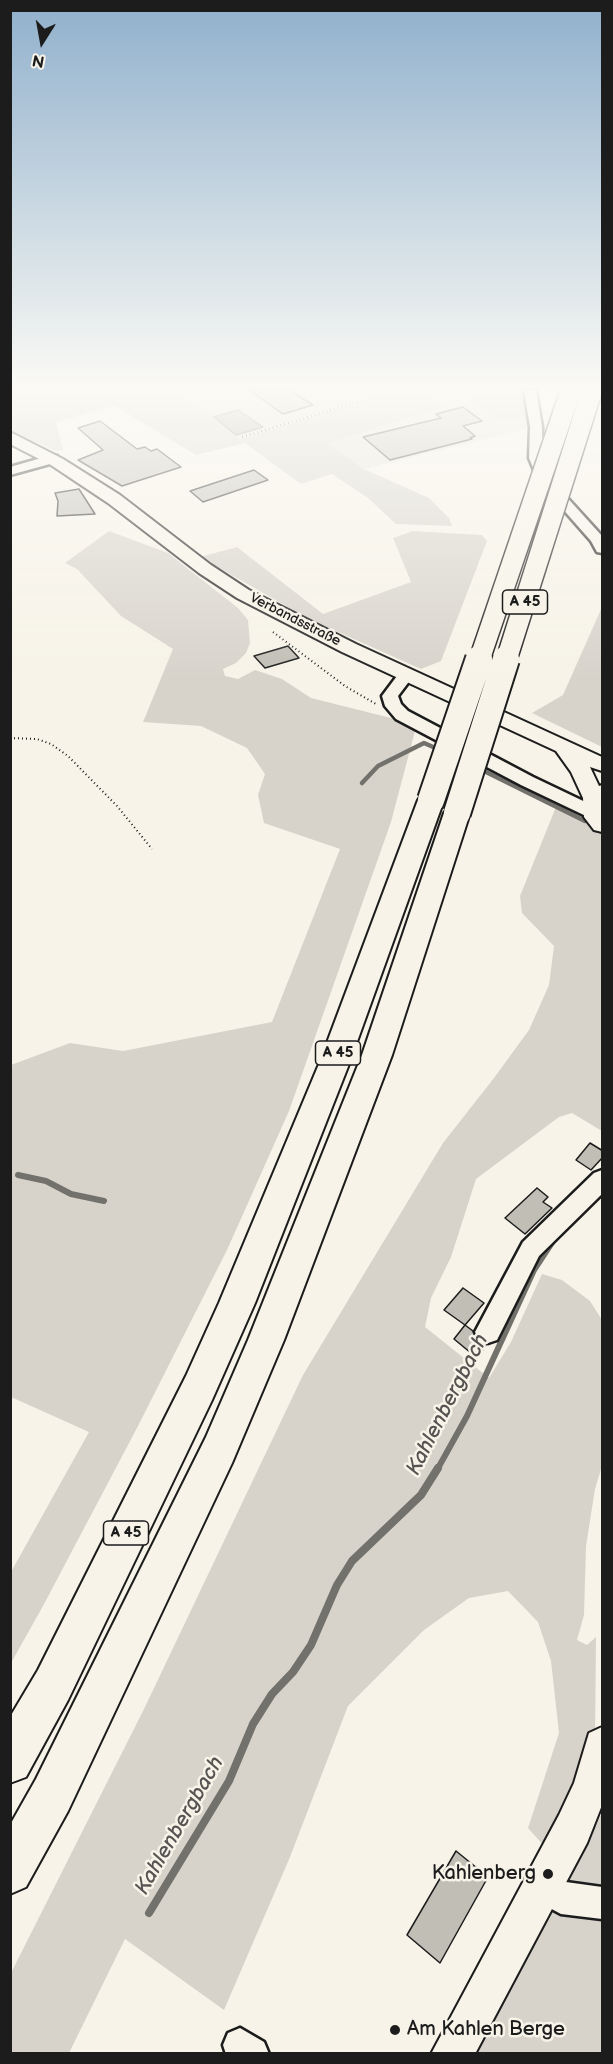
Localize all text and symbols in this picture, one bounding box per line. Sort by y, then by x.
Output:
north arrow [12,12,72,72]
text: N [31,50,46,71]
street label: Verbandsstraße [247,590,343,650]
road number: A 45 [502,590,548,614]
road number: A 45 [316,1041,360,1065]
water label: Kahlenbergbach [402,1330,494,1480]
road number: A 45 [104,1521,148,1545]
water label: Kahlenbergbach [130,1752,230,1900]
place label: Kahlenberg [432,1862,536,1886]
marker: Kahlenberg [541,1867,555,1881]
place label: Am Kahlen Berge [407,2018,565,2042]
marker: Am Kahlen Berge [388,2023,402,2037]

